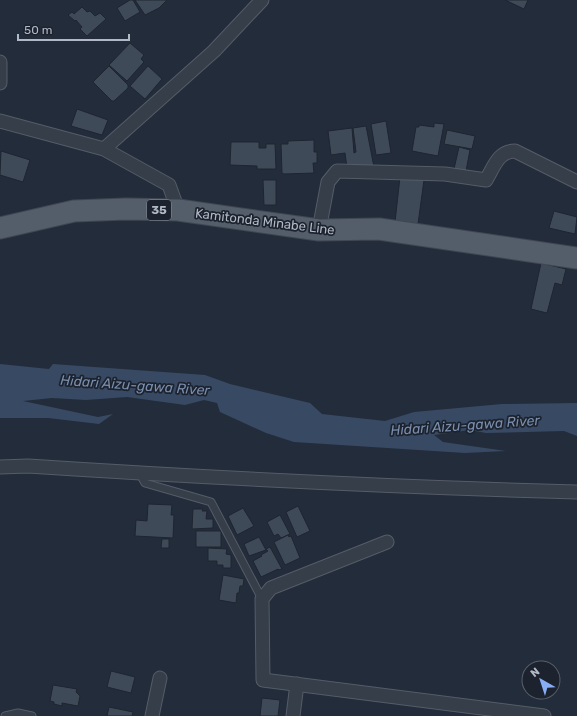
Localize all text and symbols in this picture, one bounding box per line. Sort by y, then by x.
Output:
scale bar [18,16,129,42]
text: 50 m [24,23,52,37]
road number: 35 [147,200,171,220]
street label: Kamitonda Minabe Line [194,205,336,237]
water label: Hidari Aizu-gawa River [60,372,211,399]
water label: Hidari Aizu-gawa River [390,412,541,439]
north arrow [521,660,561,700]
text: N [528,665,542,680]

